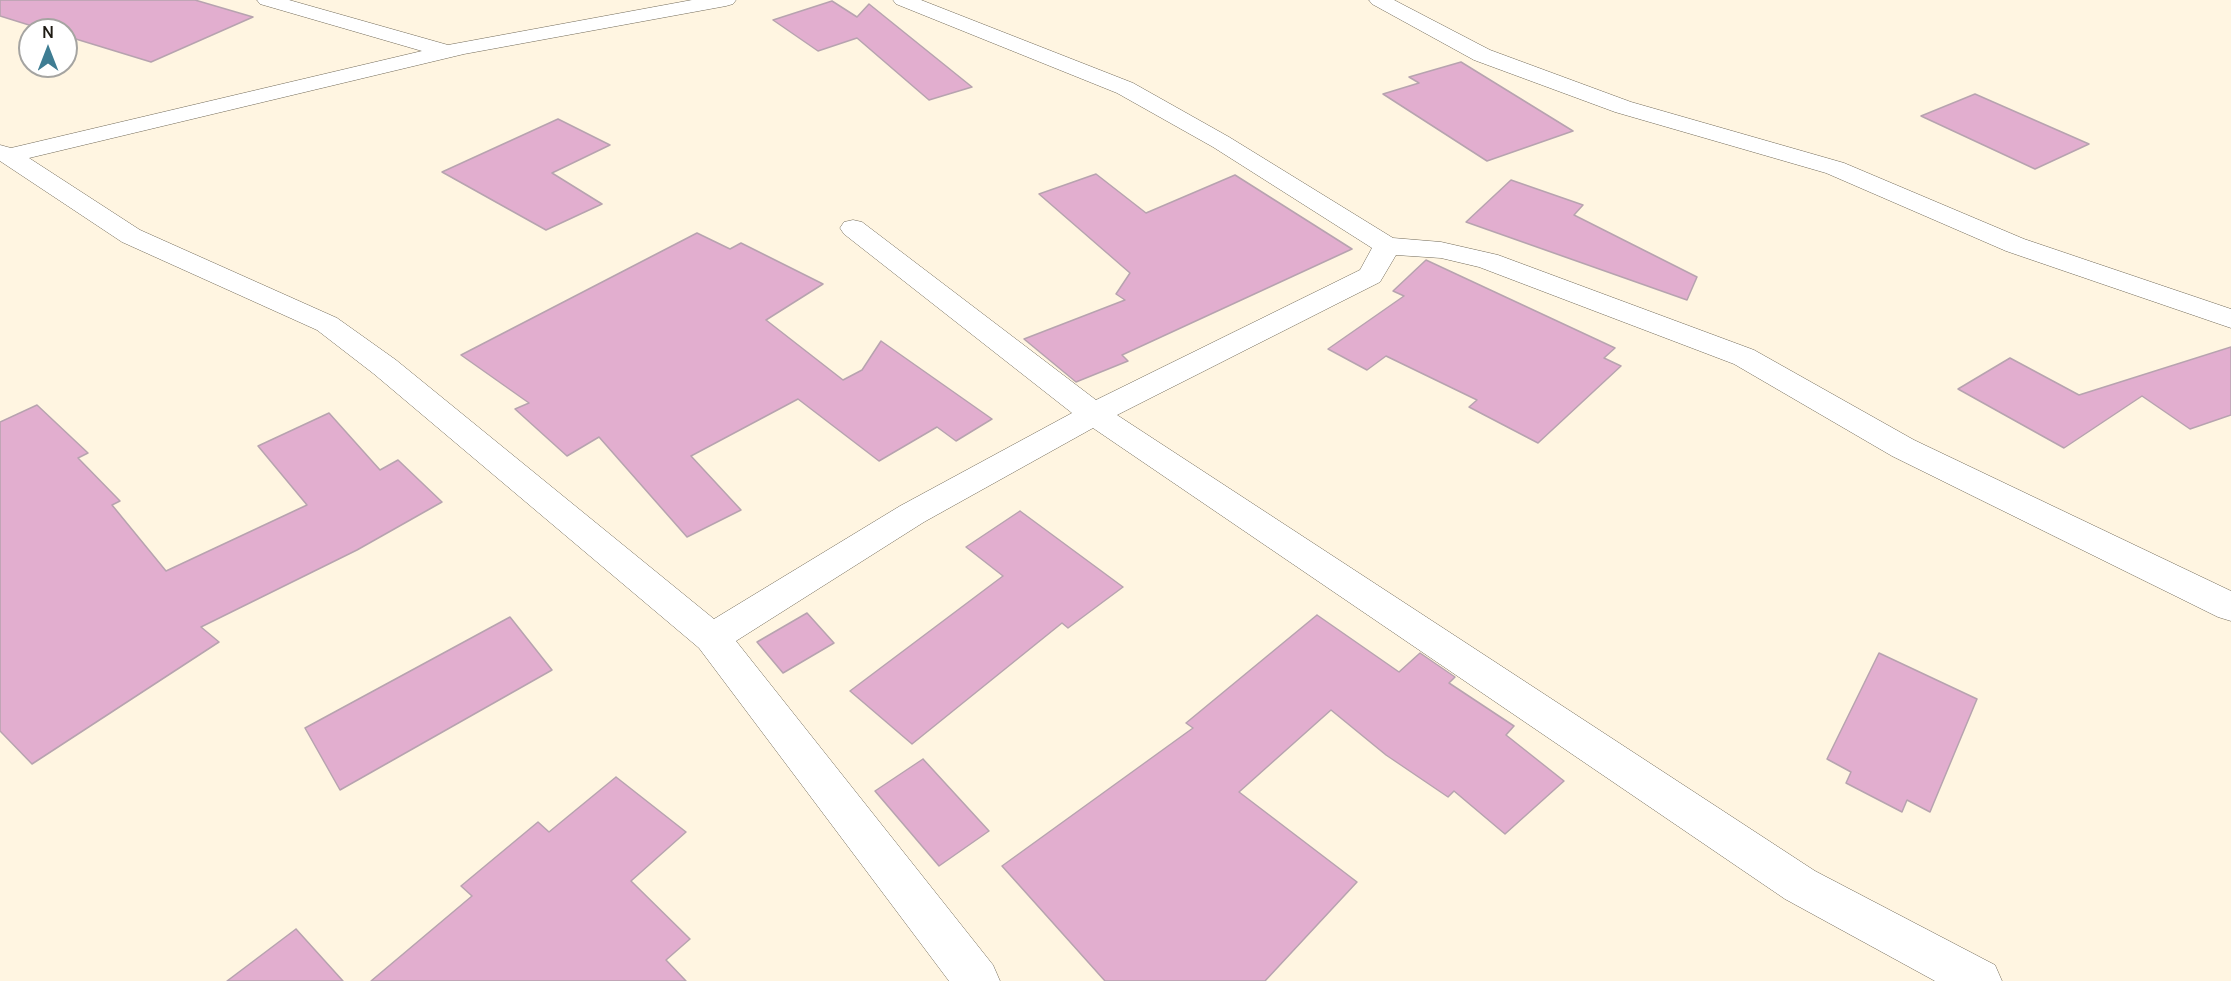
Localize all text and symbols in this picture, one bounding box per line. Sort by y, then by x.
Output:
north arrow [18,18,78,78]
text: N [42,21,54,43]

